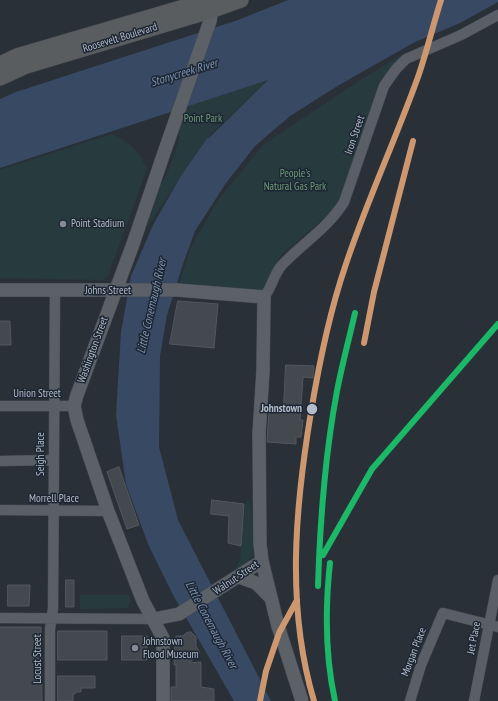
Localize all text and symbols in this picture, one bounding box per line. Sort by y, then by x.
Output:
street label: Roosevelt Boulevard [81,20,159,56]
water label: Stonycreek River [149,56,219,90]
park label: Point Park [184,112,222,126]
street label: Iron Street [342,114,368,156]
park label: People's Natural Gas Park [264,167,326,193]
place label: Point Stadium [71,217,124,231]
marker: Point Stadium [58,219,68,229]
water label: Little Conemaugh River [134,257,170,355]
street label: Johns Street [85,284,131,298]
street label: Washington Street [75,315,111,385]
street label: Union Street [13,387,61,401]
place label: Johnstown [261,402,302,416]
marker: Johnstown [305,402,319,416]
street label: Seigh Place [34,432,48,476]
street label: Morrell Place [29,492,79,506]
street label: Walnut Street [211,558,261,598]
water label: Little Conemaugh River [182,579,240,671]
street label: Jet Place [464,621,484,655]
street label: Morgan Place [399,626,429,678]
street label: Locust Street [31,634,45,684]
place label: Johnstown Flood Museum [143,635,199,661]
marker: Johnstown Flood Museum [130,643,140,653]

